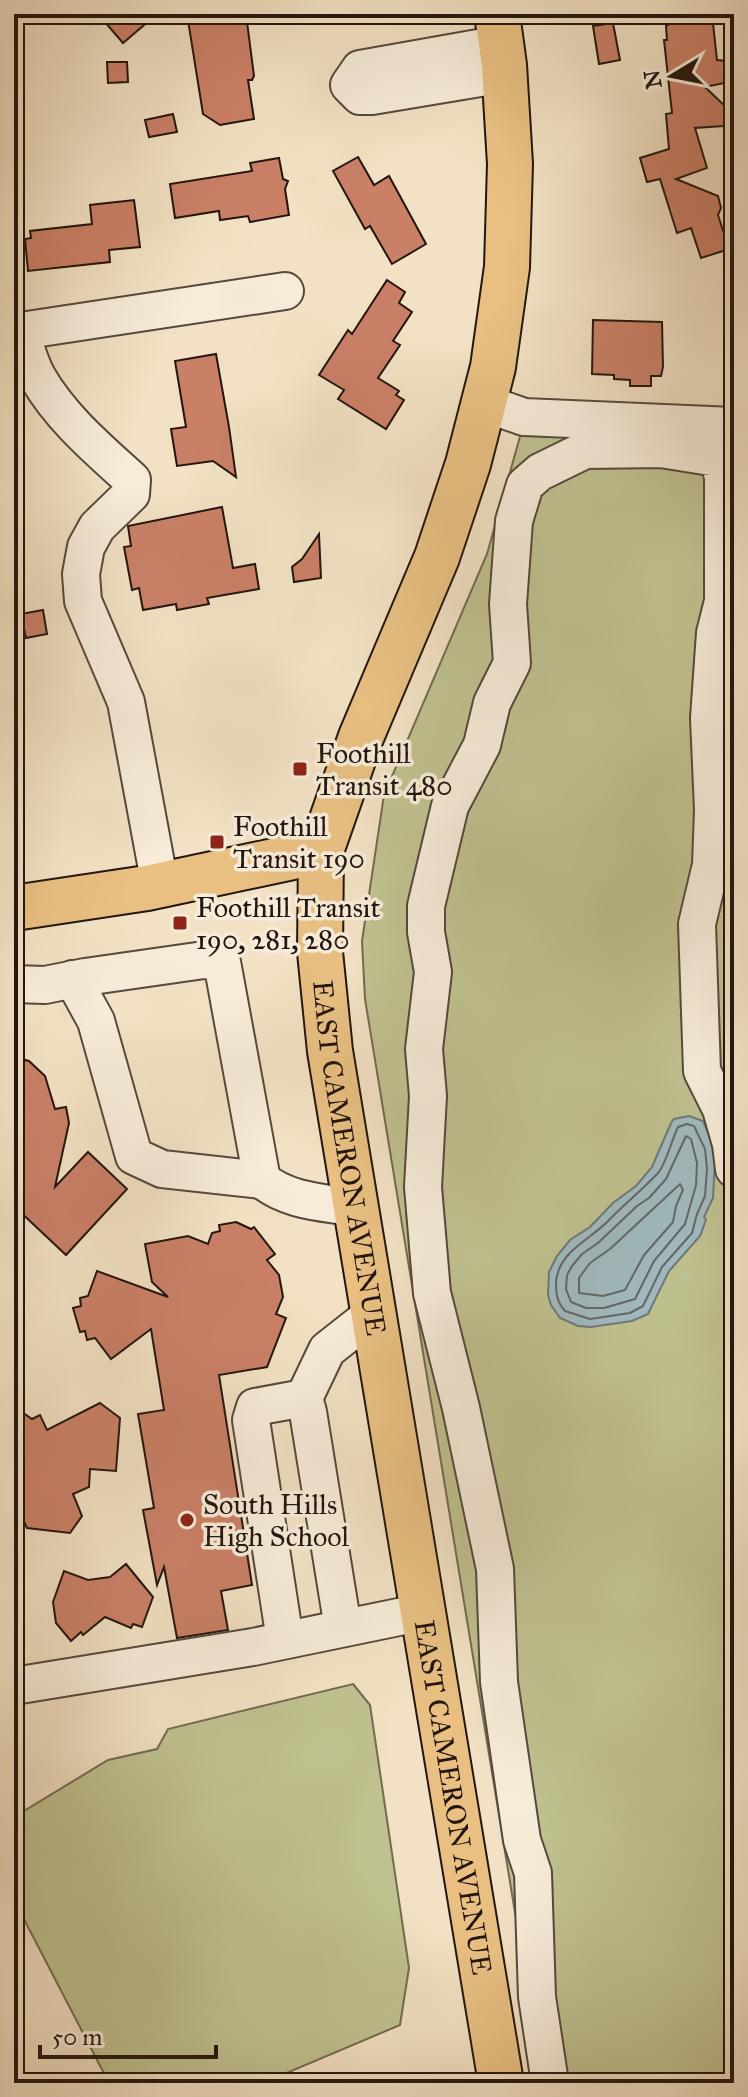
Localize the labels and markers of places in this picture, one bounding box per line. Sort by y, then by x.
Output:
place label: Foothill Transit 480 [316,736,453,803]
marker: Foothill Transit 480 [291,760,309,778]
place label: Foothill Transit 190 [233,809,365,876]
marker: Foothill Transit 190 [208,833,226,851]
place label: Foothill Transit 190, 281, 280 [196,890,380,957]
marker: Foothill Transit 190, 281, 280 [171,914,189,932]
place label: South Hills High School [203,1487,349,1554]
marker: South Hills High School [178,1511,196,1529]

